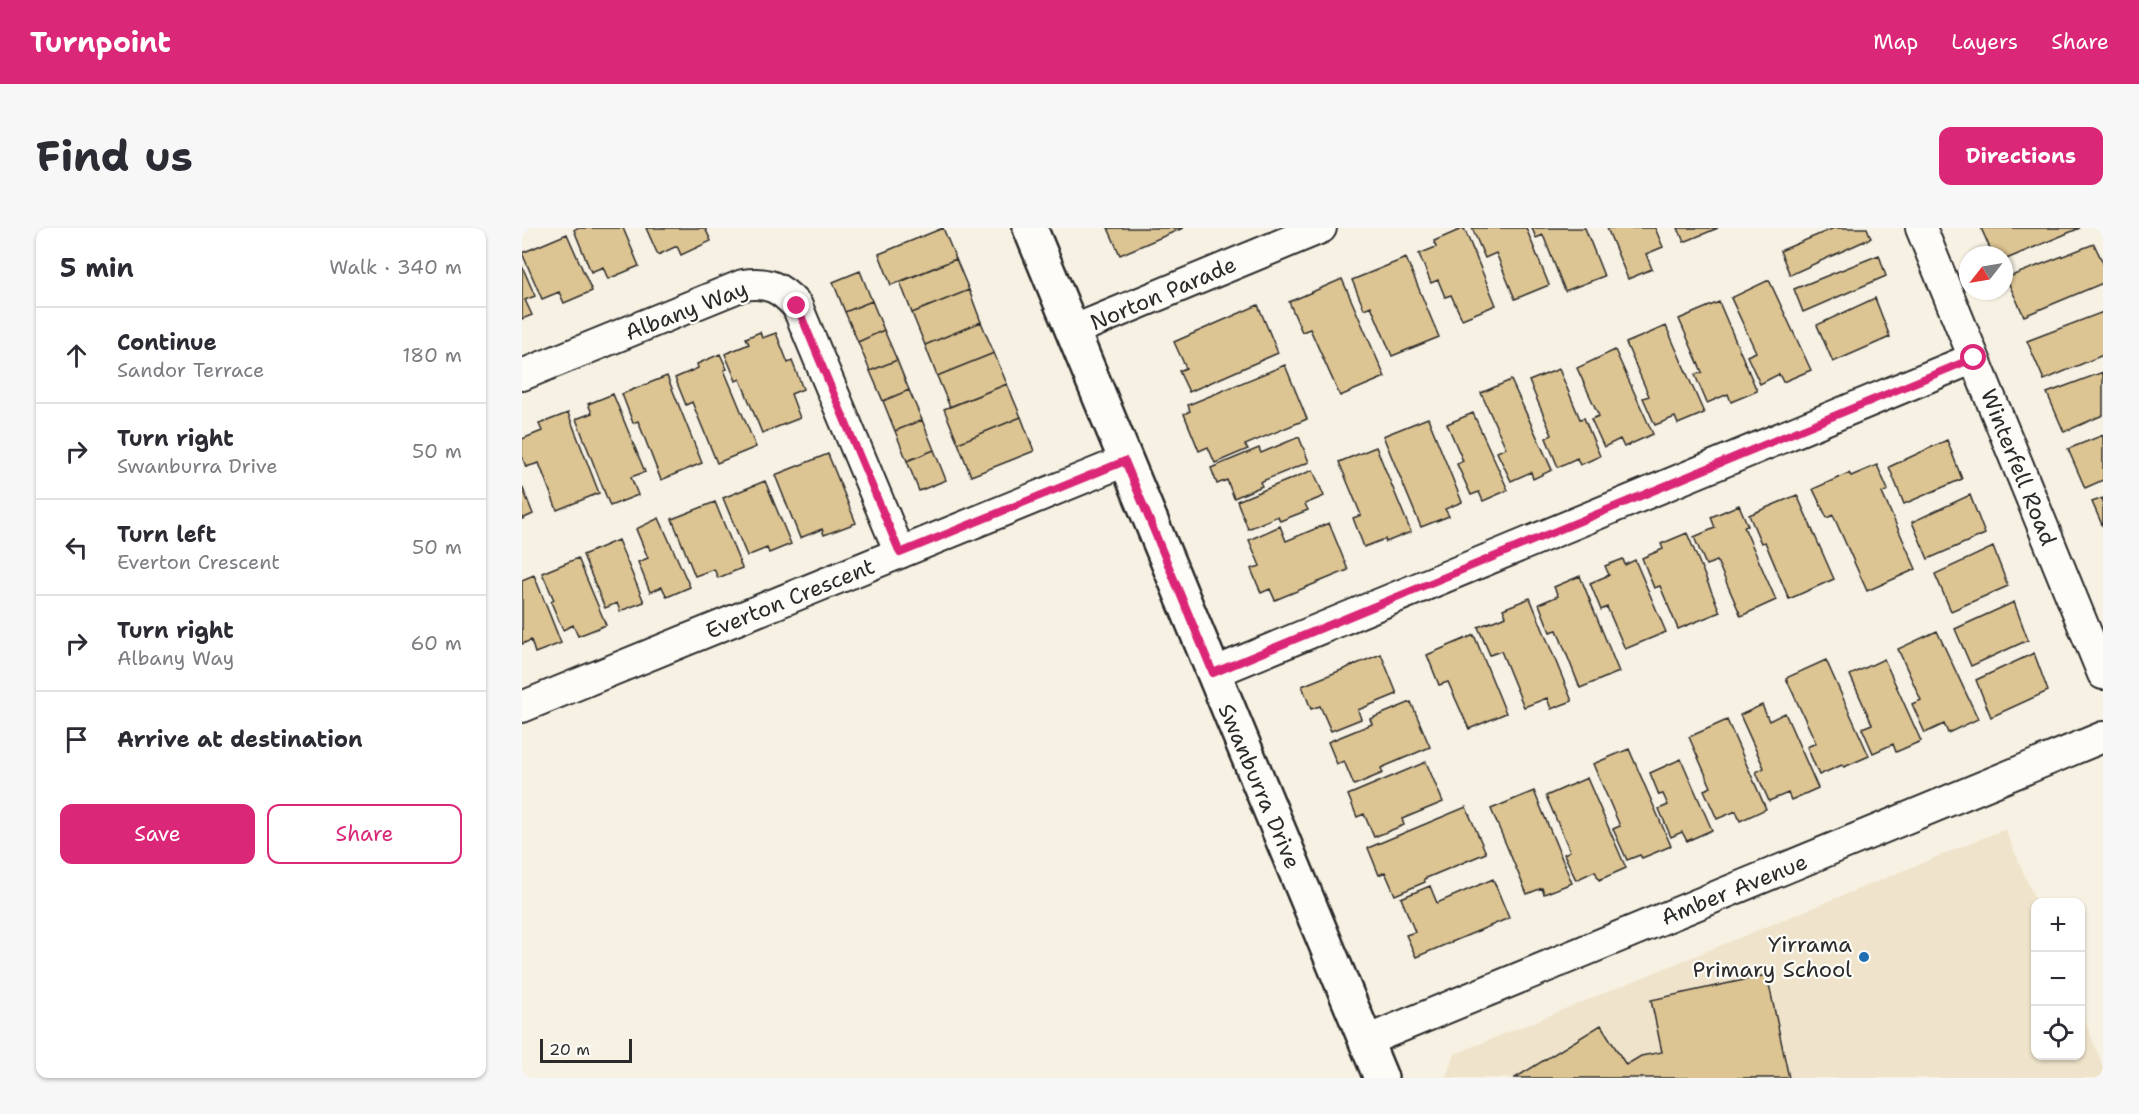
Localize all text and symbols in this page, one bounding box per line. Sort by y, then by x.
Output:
text: Turnpoint [30,23,171,61]
text: Map [1873,28,1918,56]
text: Layers [1951,28,2018,56]
text: Share [2051,28,2109,56]
button: Directions [1939,127,2103,185]
text: Find us [36,128,193,184]
north arrow [1959,246,2013,300]
text: 5 min [60,250,134,285]
street label: Norton Parade [1086,250,1241,337]
text: Walk · 340 m [329,254,462,280]
street label: Albany Way [621,274,752,347]
route end [783,292,809,318]
text: Continue [117,328,217,357]
icon: ahead [60,339,93,372]
text: 180 m [402,342,462,368]
route start [1960,344,1986,370]
text: Sandor Terrace [117,357,264,383]
street label: Winterfell Road [1974,385,2063,550]
text: Turn right [117,424,234,453]
icon: right [60,435,93,468]
text: 50 m [412,438,462,464]
text: Swanburra Drive [117,453,278,479]
text: Turn left [117,520,216,549]
icon: left [60,531,93,564]
text: 50 m [412,534,462,560]
text: Everton Crescent [117,549,280,575]
street label: Everton Crescent [702,551,879,645]
text: Turn right [117,616,234,645]
icon: right [60,627,93,660]
text: 60 m [410,630,462,656]
text: Albany Way [117,645,234,671]
street label: Swanburra Drive [1212,699,1307,873]
icon: arrive [60,723,93,756]
text: Arrive at destination [117,725,363,754]
button: Save [60,804,255,864]
button: Share [267,804,462,864]
street label: Amber Avenue [1657,847,1812,932]
map controls [2031,898,2085,1060]
button: + [2031,898,2085,952]
place label: Yirrama Primary School [1693,930,1852,984]
marker: Yirrama Primary School [1857,950,1871,964]
button: − [2031,952,2085,1006]
button: locate [2031,1006,2085,1060]
scale bar [540,1036,632,1064]
text: 20 m [549,1039,590,1060]

